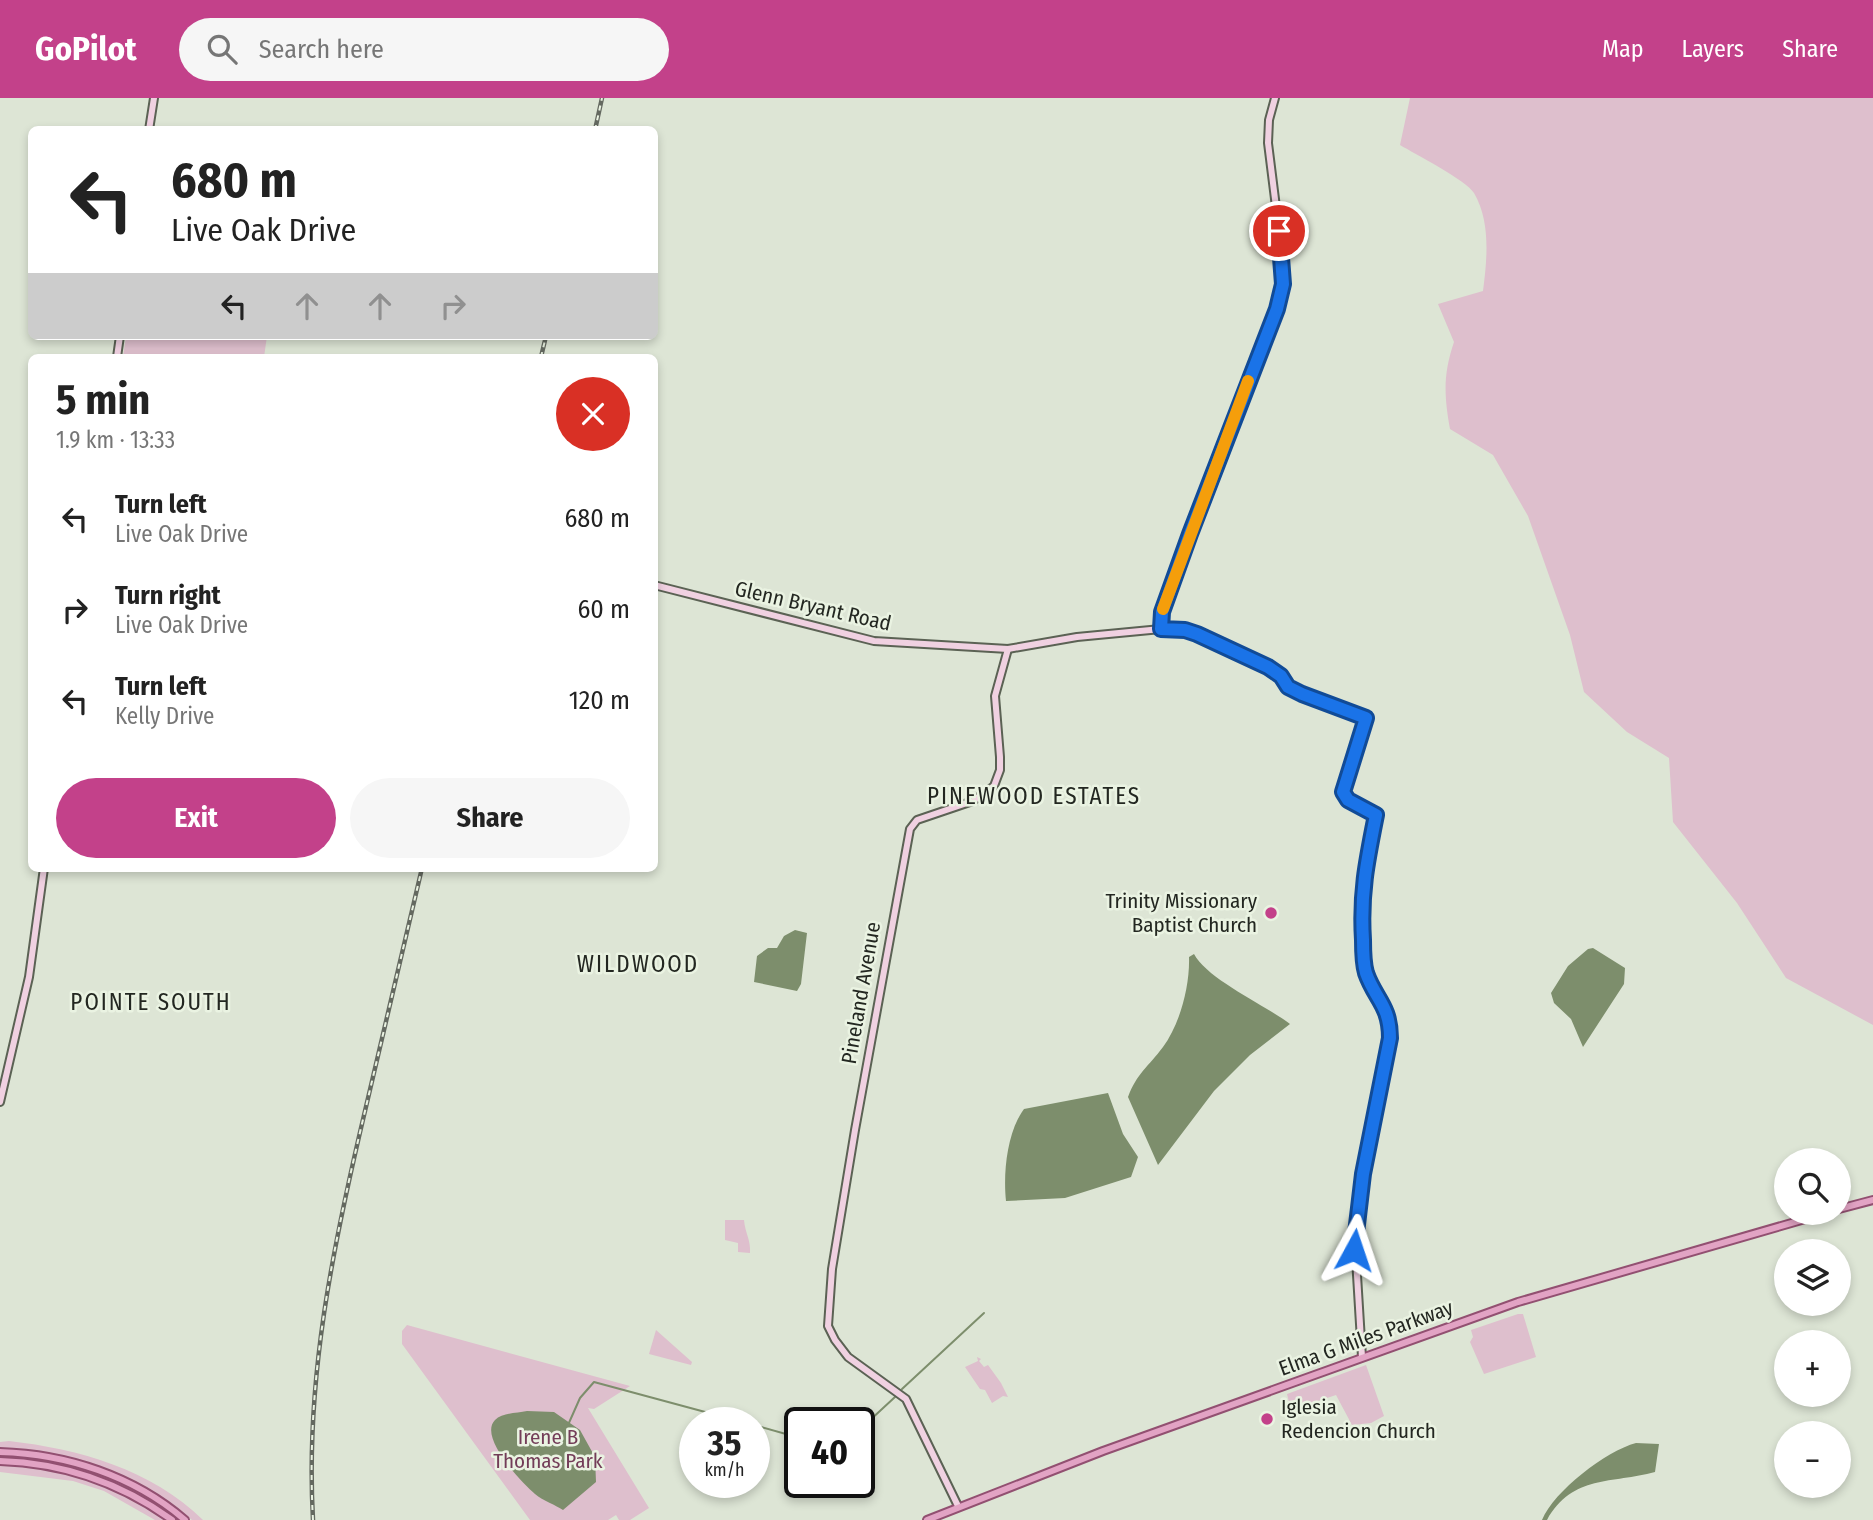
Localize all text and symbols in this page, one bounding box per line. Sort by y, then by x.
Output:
search box [179,18,669,81]
text: GoPilot [35,29,137,69]
icon: search [203,30,241,68]
text: Search here [259,34,384,65]
text: Map [1602,35,1644,63]
text: Layers [1682,35,1744,63]
text: Share [1782,35,1838,63]
text: 680 m [171,151,297,210]
icon: left [56,154,147,245]
pin [1249,201,1309,261]
text: Live Oak Drive [171,211,356,249]
icon: arrive [1260,212,1298,250]
icon: left [215,287,253,325]
icon: ahead [288,287,326,325]
icon: ahead [361,287,399,325]
icon: right [434,287,472,325]
text: 5 min [56,375,150,425]
button: close [556,377,630,451]
text: 1.9 km · 13:33 [56,426,175,454]
text: Turn left [115,489,207,520]
icon: left [56,500,94,538]
text: 680 m [564,503,630,534]
text: Live Oak Drive [115,520,248,548]
street label: Glenn Bryant Road [732,575,894,637]
text: Turn right [115,580,221,611]
icon: right [56,591,94,629]
text: 60 m [577,594,630,625]
text: Live Oak Drive [115,611,248,639]
text: Turn left [115,671,207,702]
icon: left [56,682,94,720]
text: 120 m [569,685,630,716]
text: Kelly Drive [115,702,214,730]
button: Exit [56,778,336,858]
button: Share [350,778,630,858]
district label: PINEWOOD ESTATES [927,782,1141,810]
place label: Trinity Missionary Baptist Church [1105,888,1258,938]
marker: Trinity Missionary Baptist Church [1263,905,1279,921]
street label: Pineland Avenue [836,920,886,1066]
district label: WILDWOOD [577,950,699,978]
district label: POINTE SOUTH [70,988,232,1016]
map controls [1774,1148,1851,1498]
button: search [1774,1148,1851,1225]
position arrow [1317,1213,1391,1287]
button: layers [1774,1239,1851,1316]
street label: Elma G Miles Parkway [1275,1294,1457,1382]
button: + [1774,1330,1851,1407]
place label: Iglesia Redencion Church [1281,1394,1436,1444]
speed limit sign: 40 [784,1407,875,1498]
marker: Iglesia Redencion Church [1259,1411,1275,1427]
button: − [1774,1421,1851,1498]
text: 35 [708,1422,741,1464]
park label: Irene B Thomas Park [493,1424,603,1474]
text: km/h [704,1459,745,1481]

